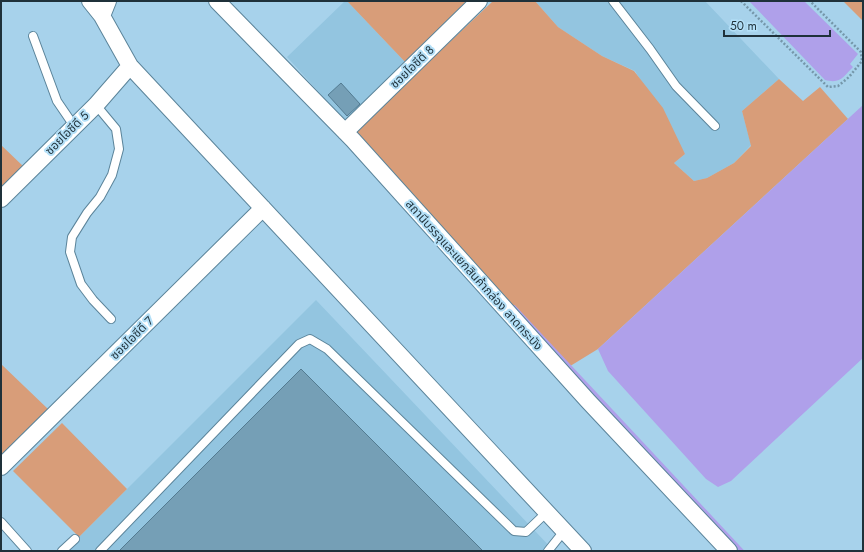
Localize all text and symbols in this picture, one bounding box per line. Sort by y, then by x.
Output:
scale bar [724,12,830,38]
text: 50 m [730,17,757,35]
street label: ซอยไอซีดี 8 [386,41,438,93]
street label: ซอยไอซีดี 5 [41,107,93,159]
street label: สถานีบรรจุและแยกสินค้ากล่อง ลาดกระบัง [401,196,547,354]
street label: ซอยไอซีดี 7 [106,312,158,364]

